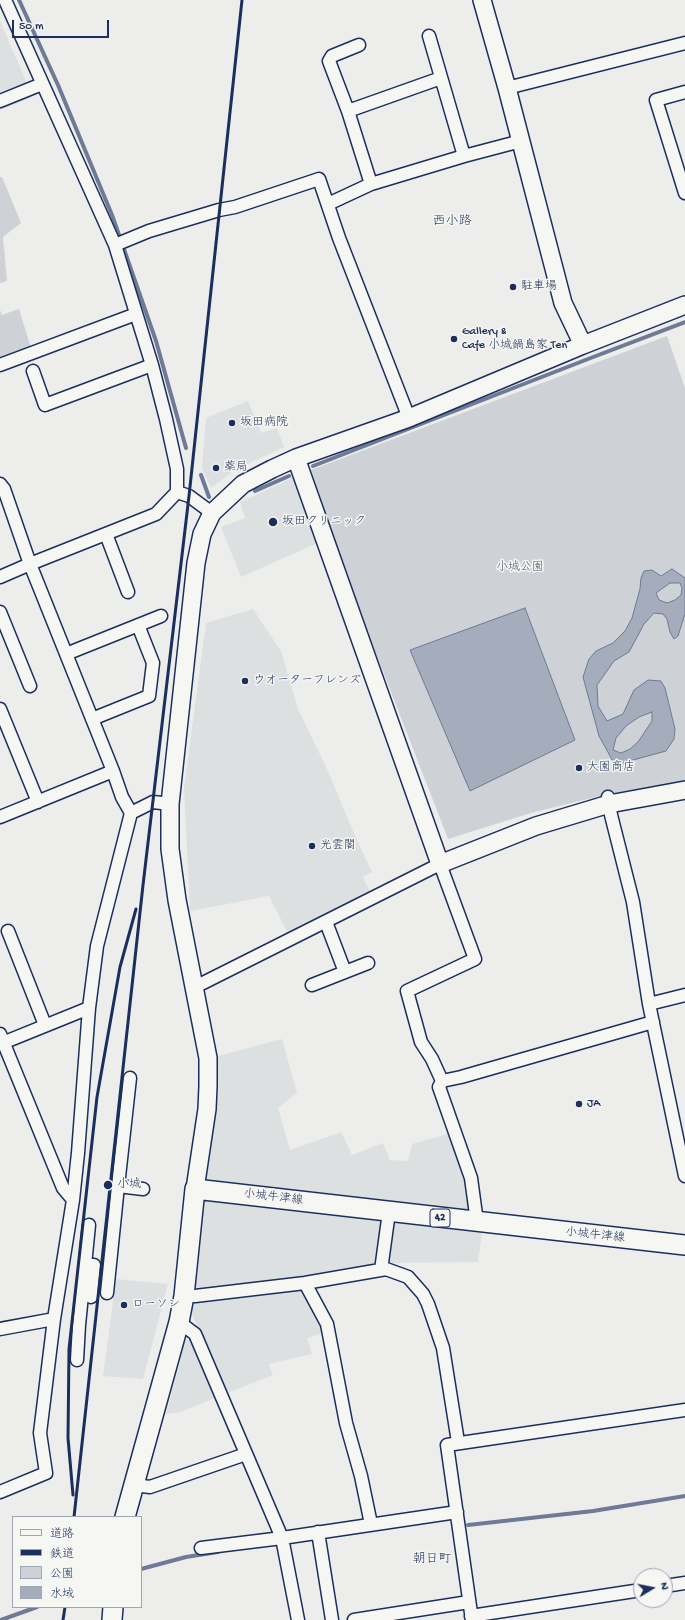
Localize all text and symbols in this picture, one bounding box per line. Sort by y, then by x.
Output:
scale bar [14,12,111,38]
text: 50 m [19,20,44,34]
district label: 西小路 [433,214,471,230]
place label: 駐車場 [521,280,557,294]
marker: 駐車場 [508,282,518,292]
place label: Gallery & Cafe 小城鍋島家 Ten [462,325,567,353]
marker: Gallery & Cafe 小城鍋島家 Ten [449,334,459,344]
place label: 坂田病院 [240,416,288,430]
marker: 坂田病院 [227,418,237,428]
place label: 薬局 [224,461,248,475]
marker: 薬局 [211,463,221,473]
place label: 坂田クリニック [282,515,366,529]
marker: 坂田クリニック [267,516,279,528]
park label: 小城公園 [496,561,544,575]
place label: ウオーターフレンズ [253,674,361,688]
marker: ウオーターフレンズ [240,676,250,686]
place label: 大園商店 [587,761,635,775]
marker: 大園商店 [574,763,584,773]
place label: 光雲閣 [320,839,356,853]
marker: 光雲閣 [307,841,317,851]
place label: JA [587,1097,600,1111]
marker: JA [574,1099,584,1109]
place label: 小城 [117,1178,141,1192]
marker: 小城 [102,1179,114,1191]
street label: 小城牛津線 [242,1187,304,1209]
road number: 42 [430,1209,450,1227]
street label: 小城牛津線 [564,1226,626,1246]
place label: ローソン [132,1298,180,1312]
marker: ローソン [119,1300,129,1310]
legend [12,1516,142,1608]
text: 道路 [50,1528,74,1542]
text: 鉄道 [50,1548,74,1562]
district label: 朝日町 [413,1552,451,1568]
text: 公園 [50,1568,74,1582]
north arrow [633,1568,673,1608]
text: N [657,1582,670,1591]
text: 水域 [50,1588,74,1602]

